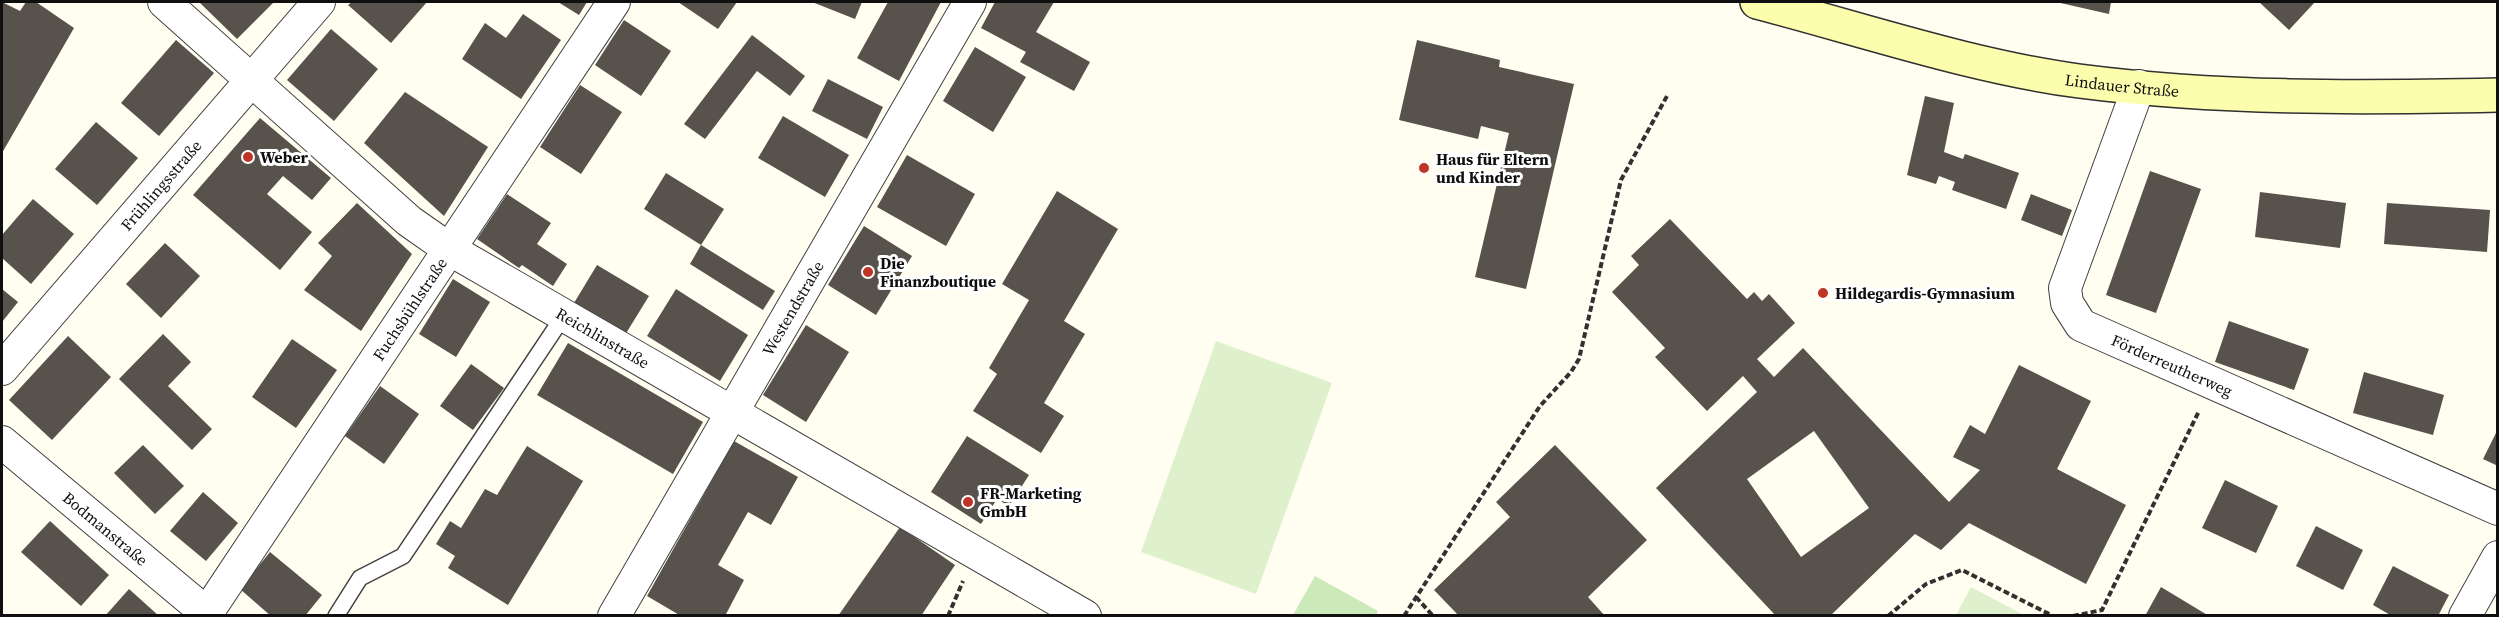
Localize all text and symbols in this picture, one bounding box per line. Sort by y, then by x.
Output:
street label: Lindauer Straße [2064,68,2180,102]
street label: Frühlingsstraße [115,135,206,235]
place label: Weber [260,146,309,168]
place label: Haus für Eltern und Kinder [1436,148,1549,188]
marker: Weber [241,150,255,164]
marker: Haus für Eltern und Kinder [1417,161,1431,175]
place label: Die Finanzboutique [880,252,996,292]
street label: Fuchsbühlstraße [367,253,452,365]
street label: Westendstraße [756,257,829,359]
marker: Die Finanzboutique [861,265,875,279]
place label: Hildegardis-Gymnasium [1835,282,2016,304]
marker: Hildegardis-Gymnasium [1816,286,1830,300]
street label: Reichlinstraße [552,302,653,373]
street label: Förderreutherweg [2108,329,2236,402]
place label: FR-Marketing GmbH [980,482,1082,522]
street label: Bodmanstraße [58,487,153,571]
marker: FR-Marketing GmbH [961,495,975,509]

